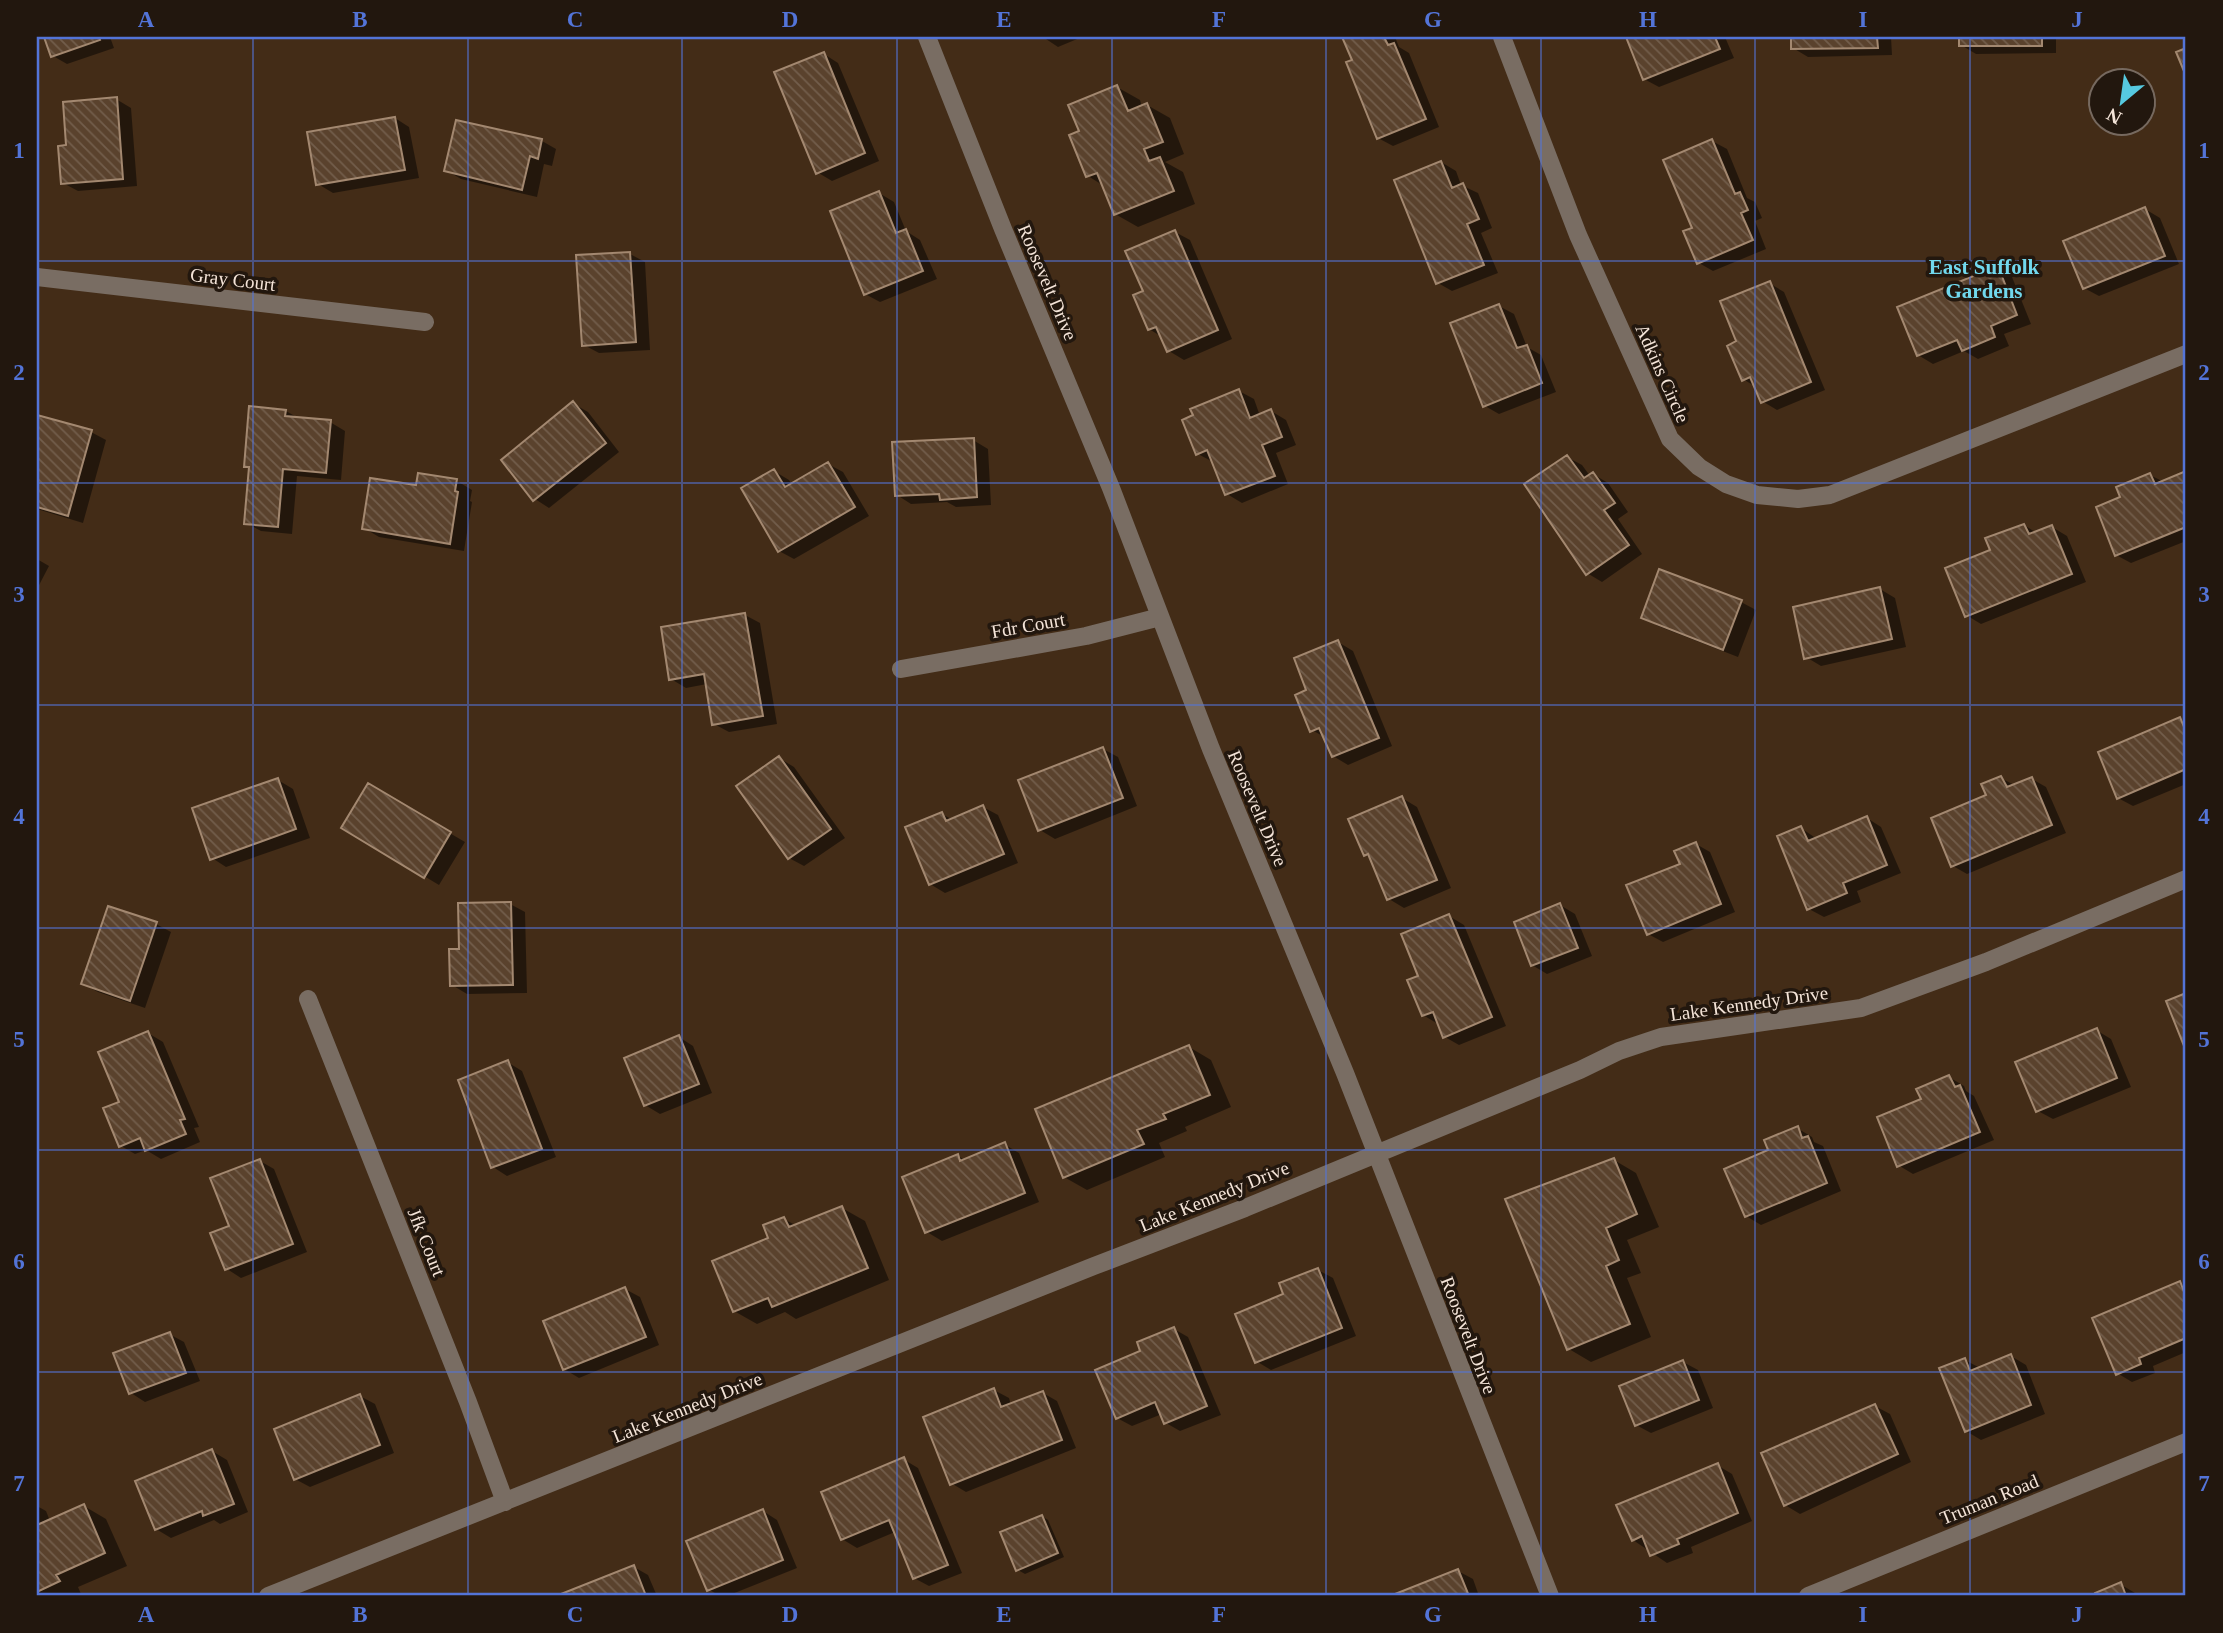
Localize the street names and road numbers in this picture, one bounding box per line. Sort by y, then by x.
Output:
street label: Roosevelt Drive [1014,221,1081,343]
street label: Gray Court [189,264,278,295]
street label: Adkins Circle [1631,320,1694,426]
street label: Fdr Court [990,609,1067,642]
street label: Roosevelt Drive [1224,747,1291,869]
street label: Lake Kennedy Drive [1669,982,1829,1025]
street label: Lake Kennedy Drive [1136,1157,1292,1236]
street label: Jfk Court [403,1205,450,1280]
street label: Roosevelt Drive [1437,1274,1501,1397]
street label: Lake Kennedy Drive [609,1368,765,1447]
street label: Truman Road [1937,1470,2042,1529]

